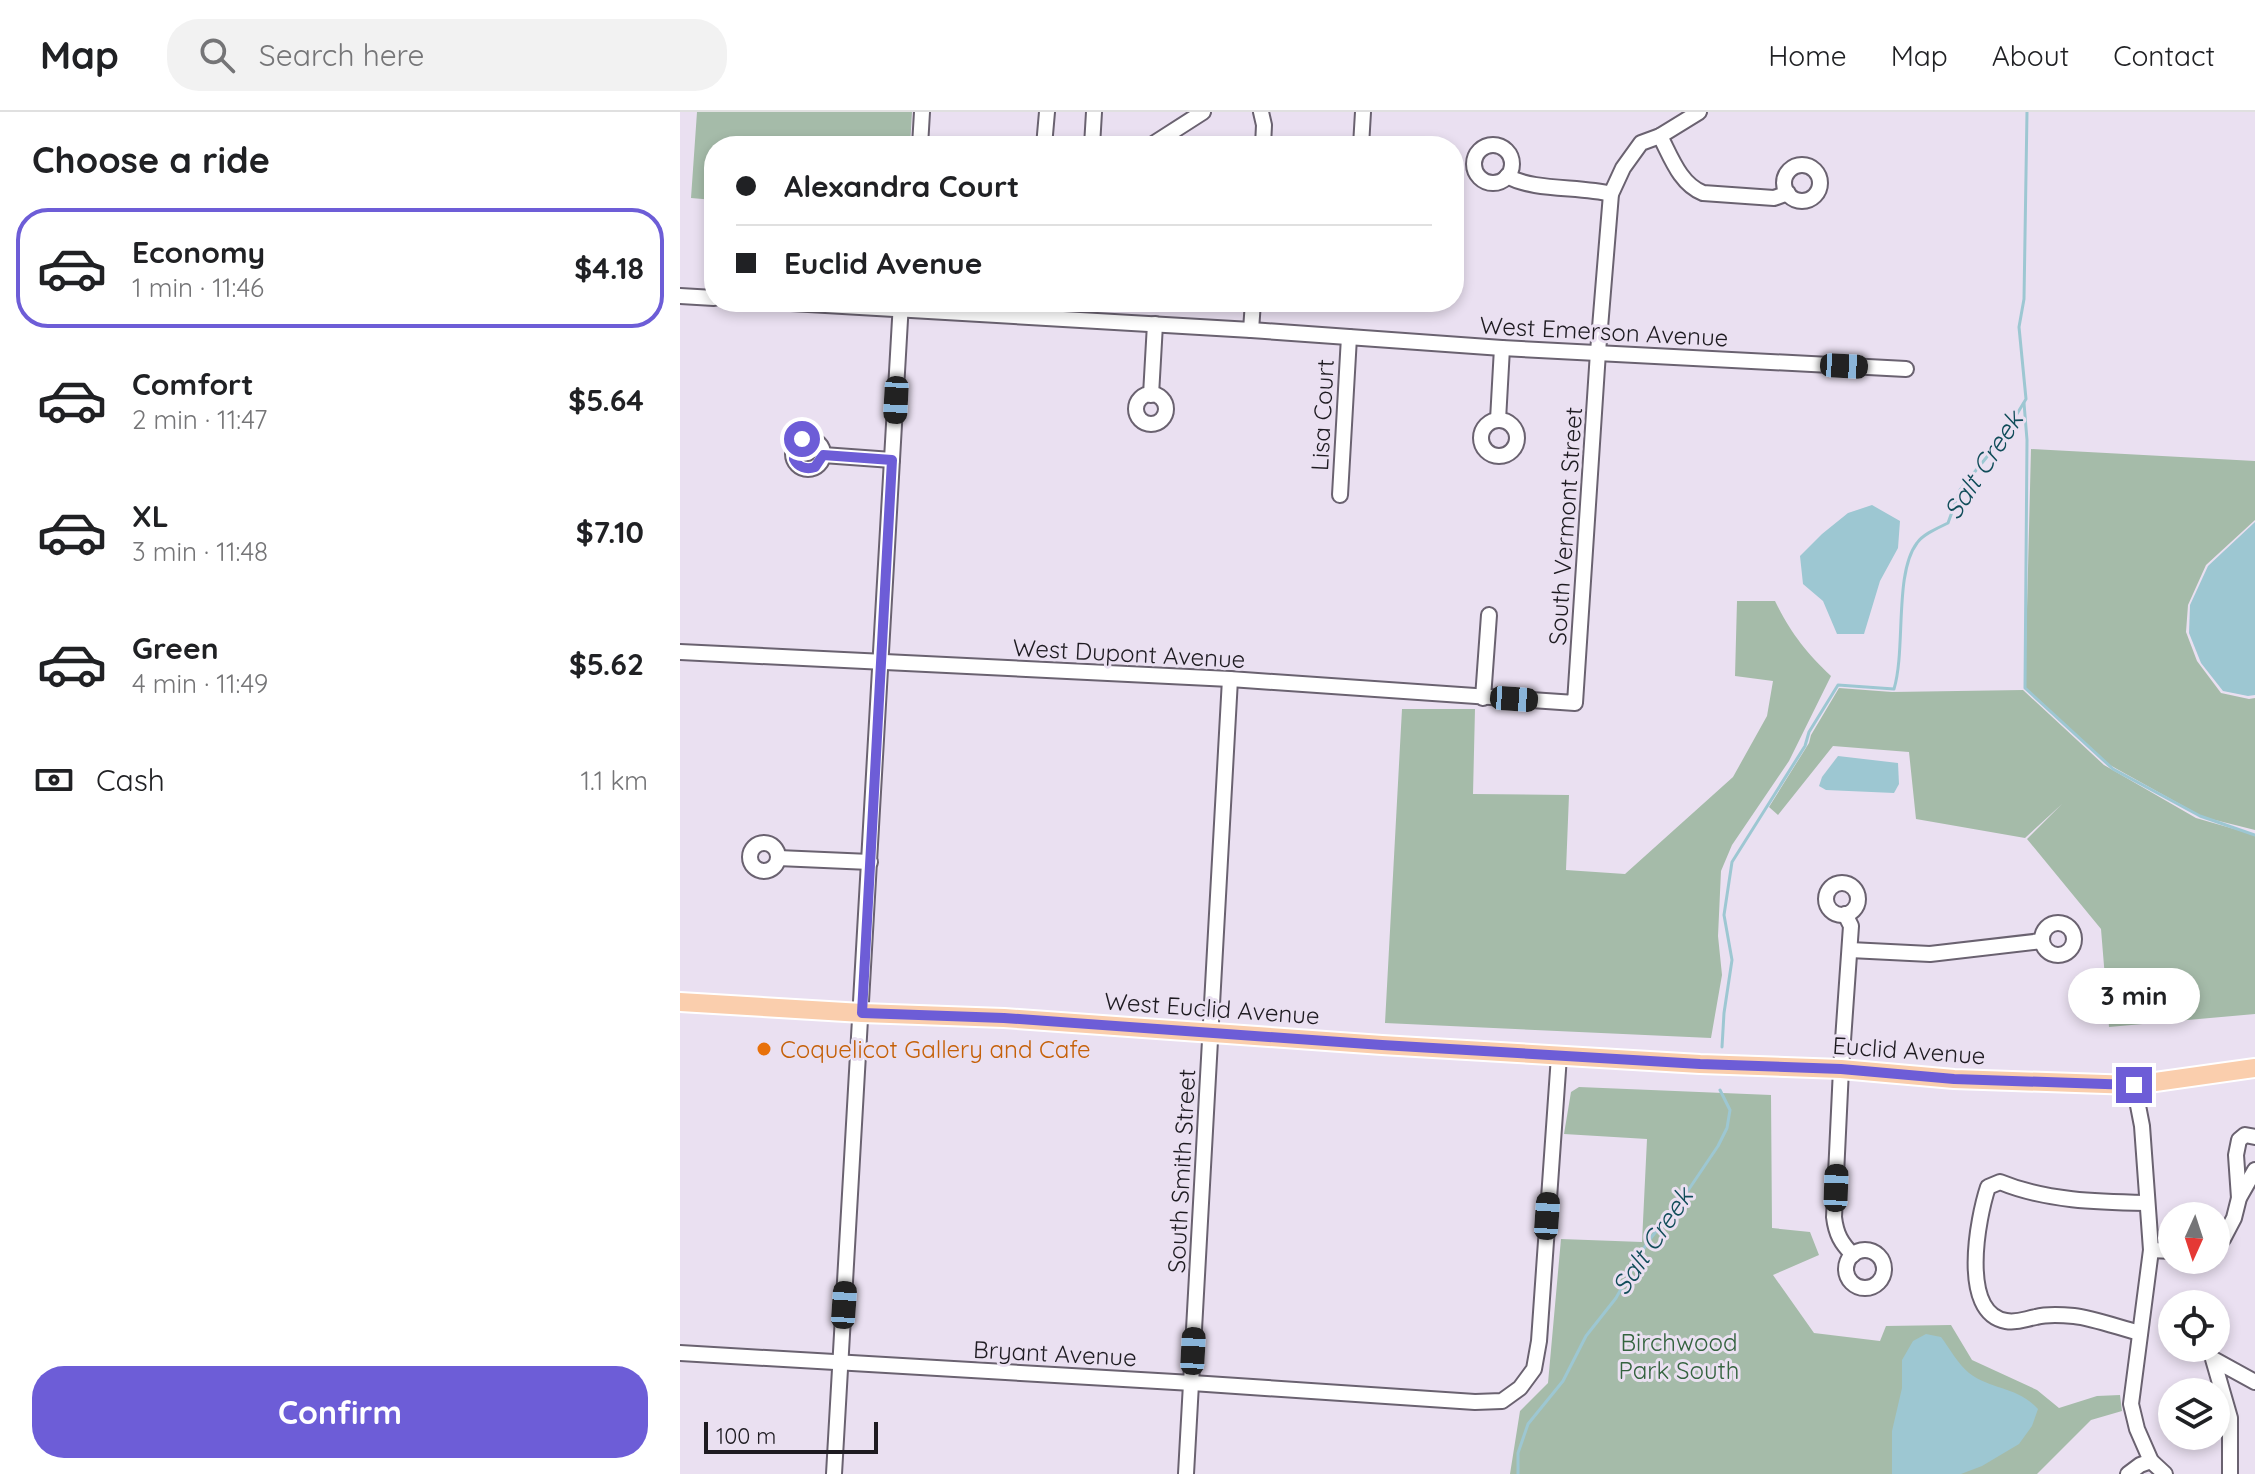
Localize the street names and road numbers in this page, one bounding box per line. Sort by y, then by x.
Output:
street label: West Emerson Avenue [1479,310,1729,352]
street label: Lisa Court [1304,358,1340,472]
street label: South Vermont Street [1542,406,1588,646]
street label: West Dupont Avenue [1012,632,1246,674]
street label: West Euclid Avenue [1103,986,1321,1030]
street label: Euclid Avenue [1831,1030,1987,1070]
street label: South Smith Street [1161,1068,1201,1274]
street label: Bryant Avenue [972,1334,1138,1372]

